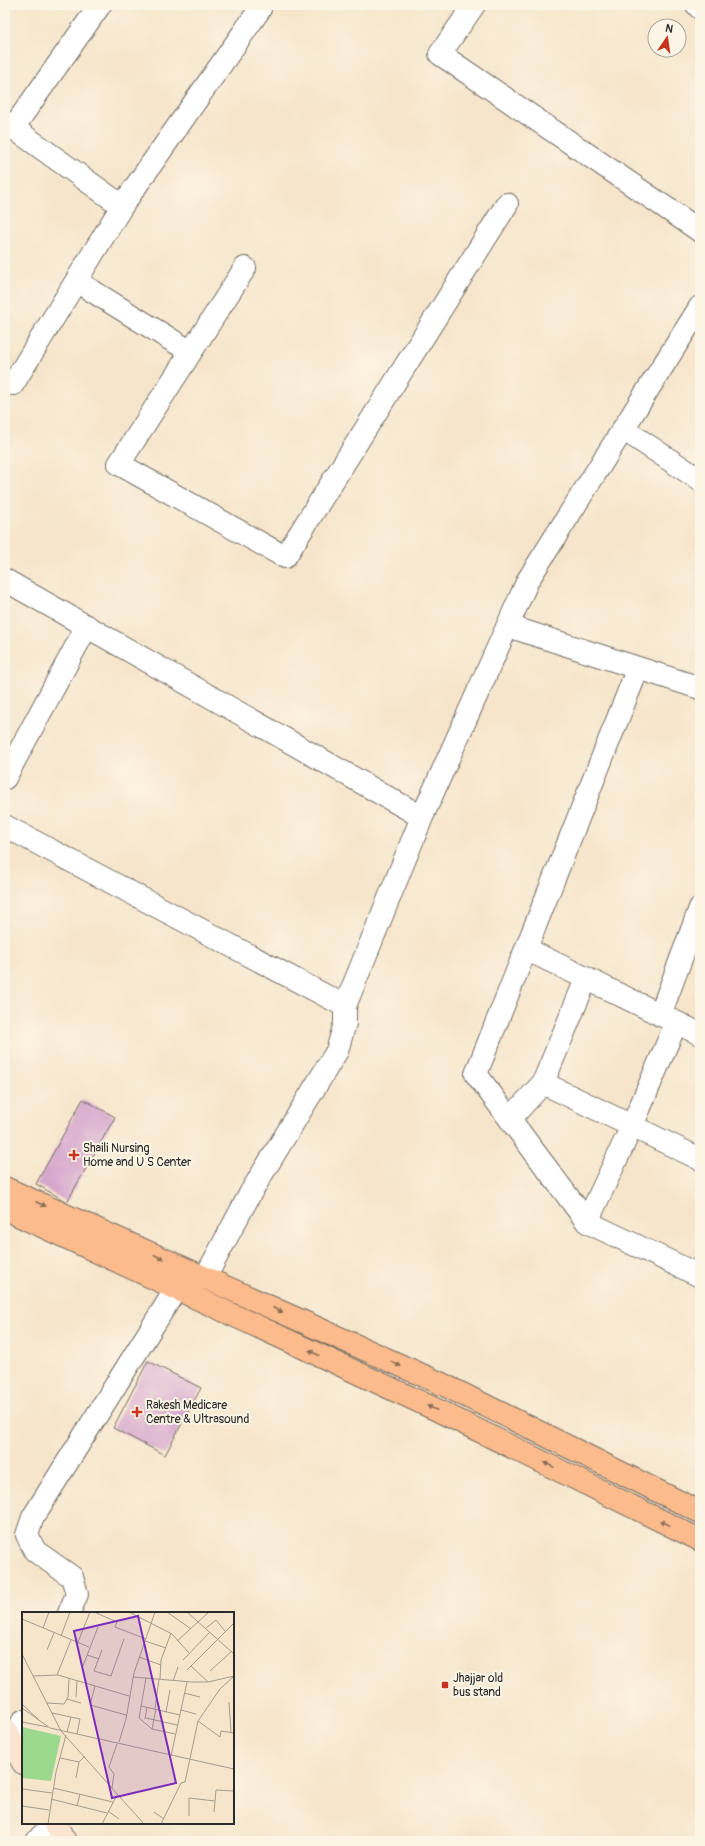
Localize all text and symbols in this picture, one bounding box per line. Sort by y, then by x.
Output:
north arrow [647,18,687,58]
text: N [664,22,675,36]
place label: Shaili Nursing Home and U S Center [83,1141,192,1170]
marker: Shaili Nursing Home and U S Center [68,1149,80,1161]
one-way arrow [35,1201,46,1207]
one-way arrow [154,1254,165,1260]
one-way arrow [272,1307,283,1313]
one-way arrow [309,1350,320,1356]
one-way arrow [391,1361,403,1367]
place label: Rakesh Medicare Centre & Ultrasound [146,1398,249,1427]
one-way arrow [426,1405,438,1411]
marker: Rakesh Medicare Centre & Ultrasound [131,1406,143,1418]
one-way arrow [543,1462,554,1468]
one-way arrow [659,1520,671,1526]
inset map [22,1612,234,1824]
place label: Jhajjar old bus stand [453,1671,503,1700]
marker: Jhajjar old bus stand [440,1680,450,1690]

